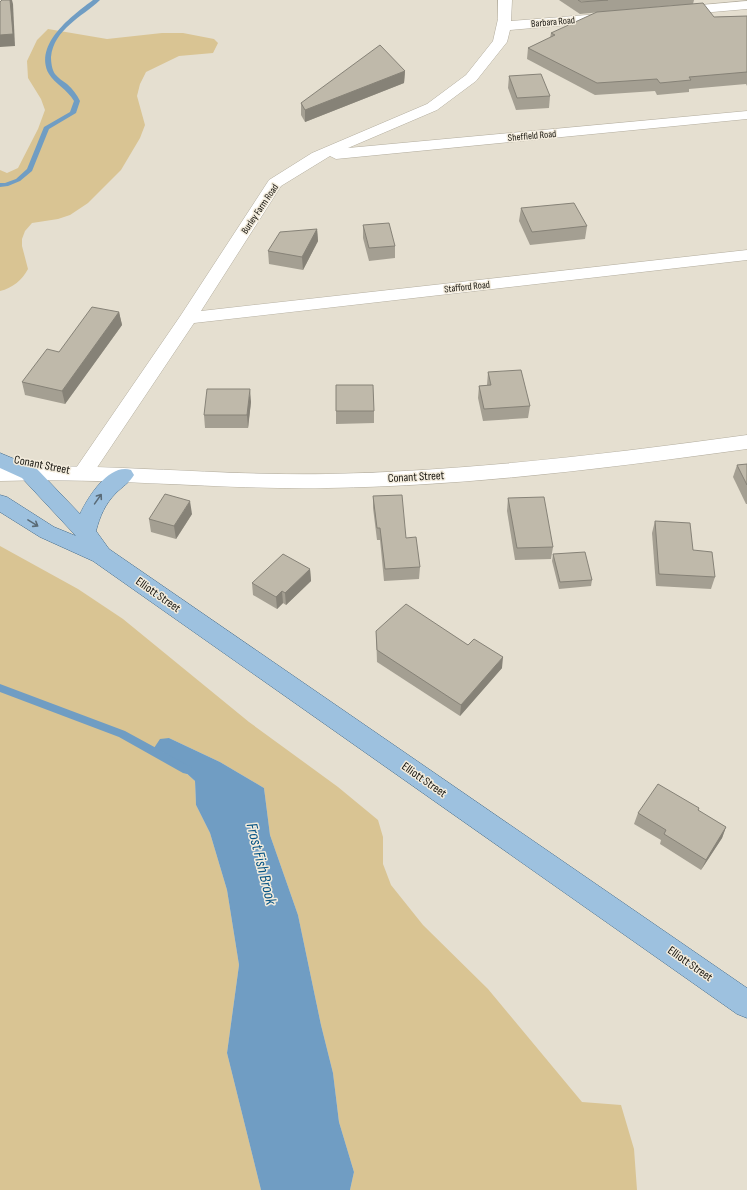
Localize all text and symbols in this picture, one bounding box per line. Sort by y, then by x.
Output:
street label: Barbara Road [531,14,575,30]
street label: Sheffield Road [507,128,557,144]
street label: Burley Farm Road [239,182,281,236]
street label: Stafford Road [444,279,490,295]
street label: Conant Street [13,452,72,478]
street label: Conant Street [387,468,445,486]
one-way arrow [94,494,102,505]
one-way arrow [27,519,38,527]
street label: Elliott Street [133,574,184,616]
street label: Elliott Street [399,759,450,801]
water label: Frost Fish Brook [242,821,281,908]
street label: Elliott Street [665,943,716,985]

